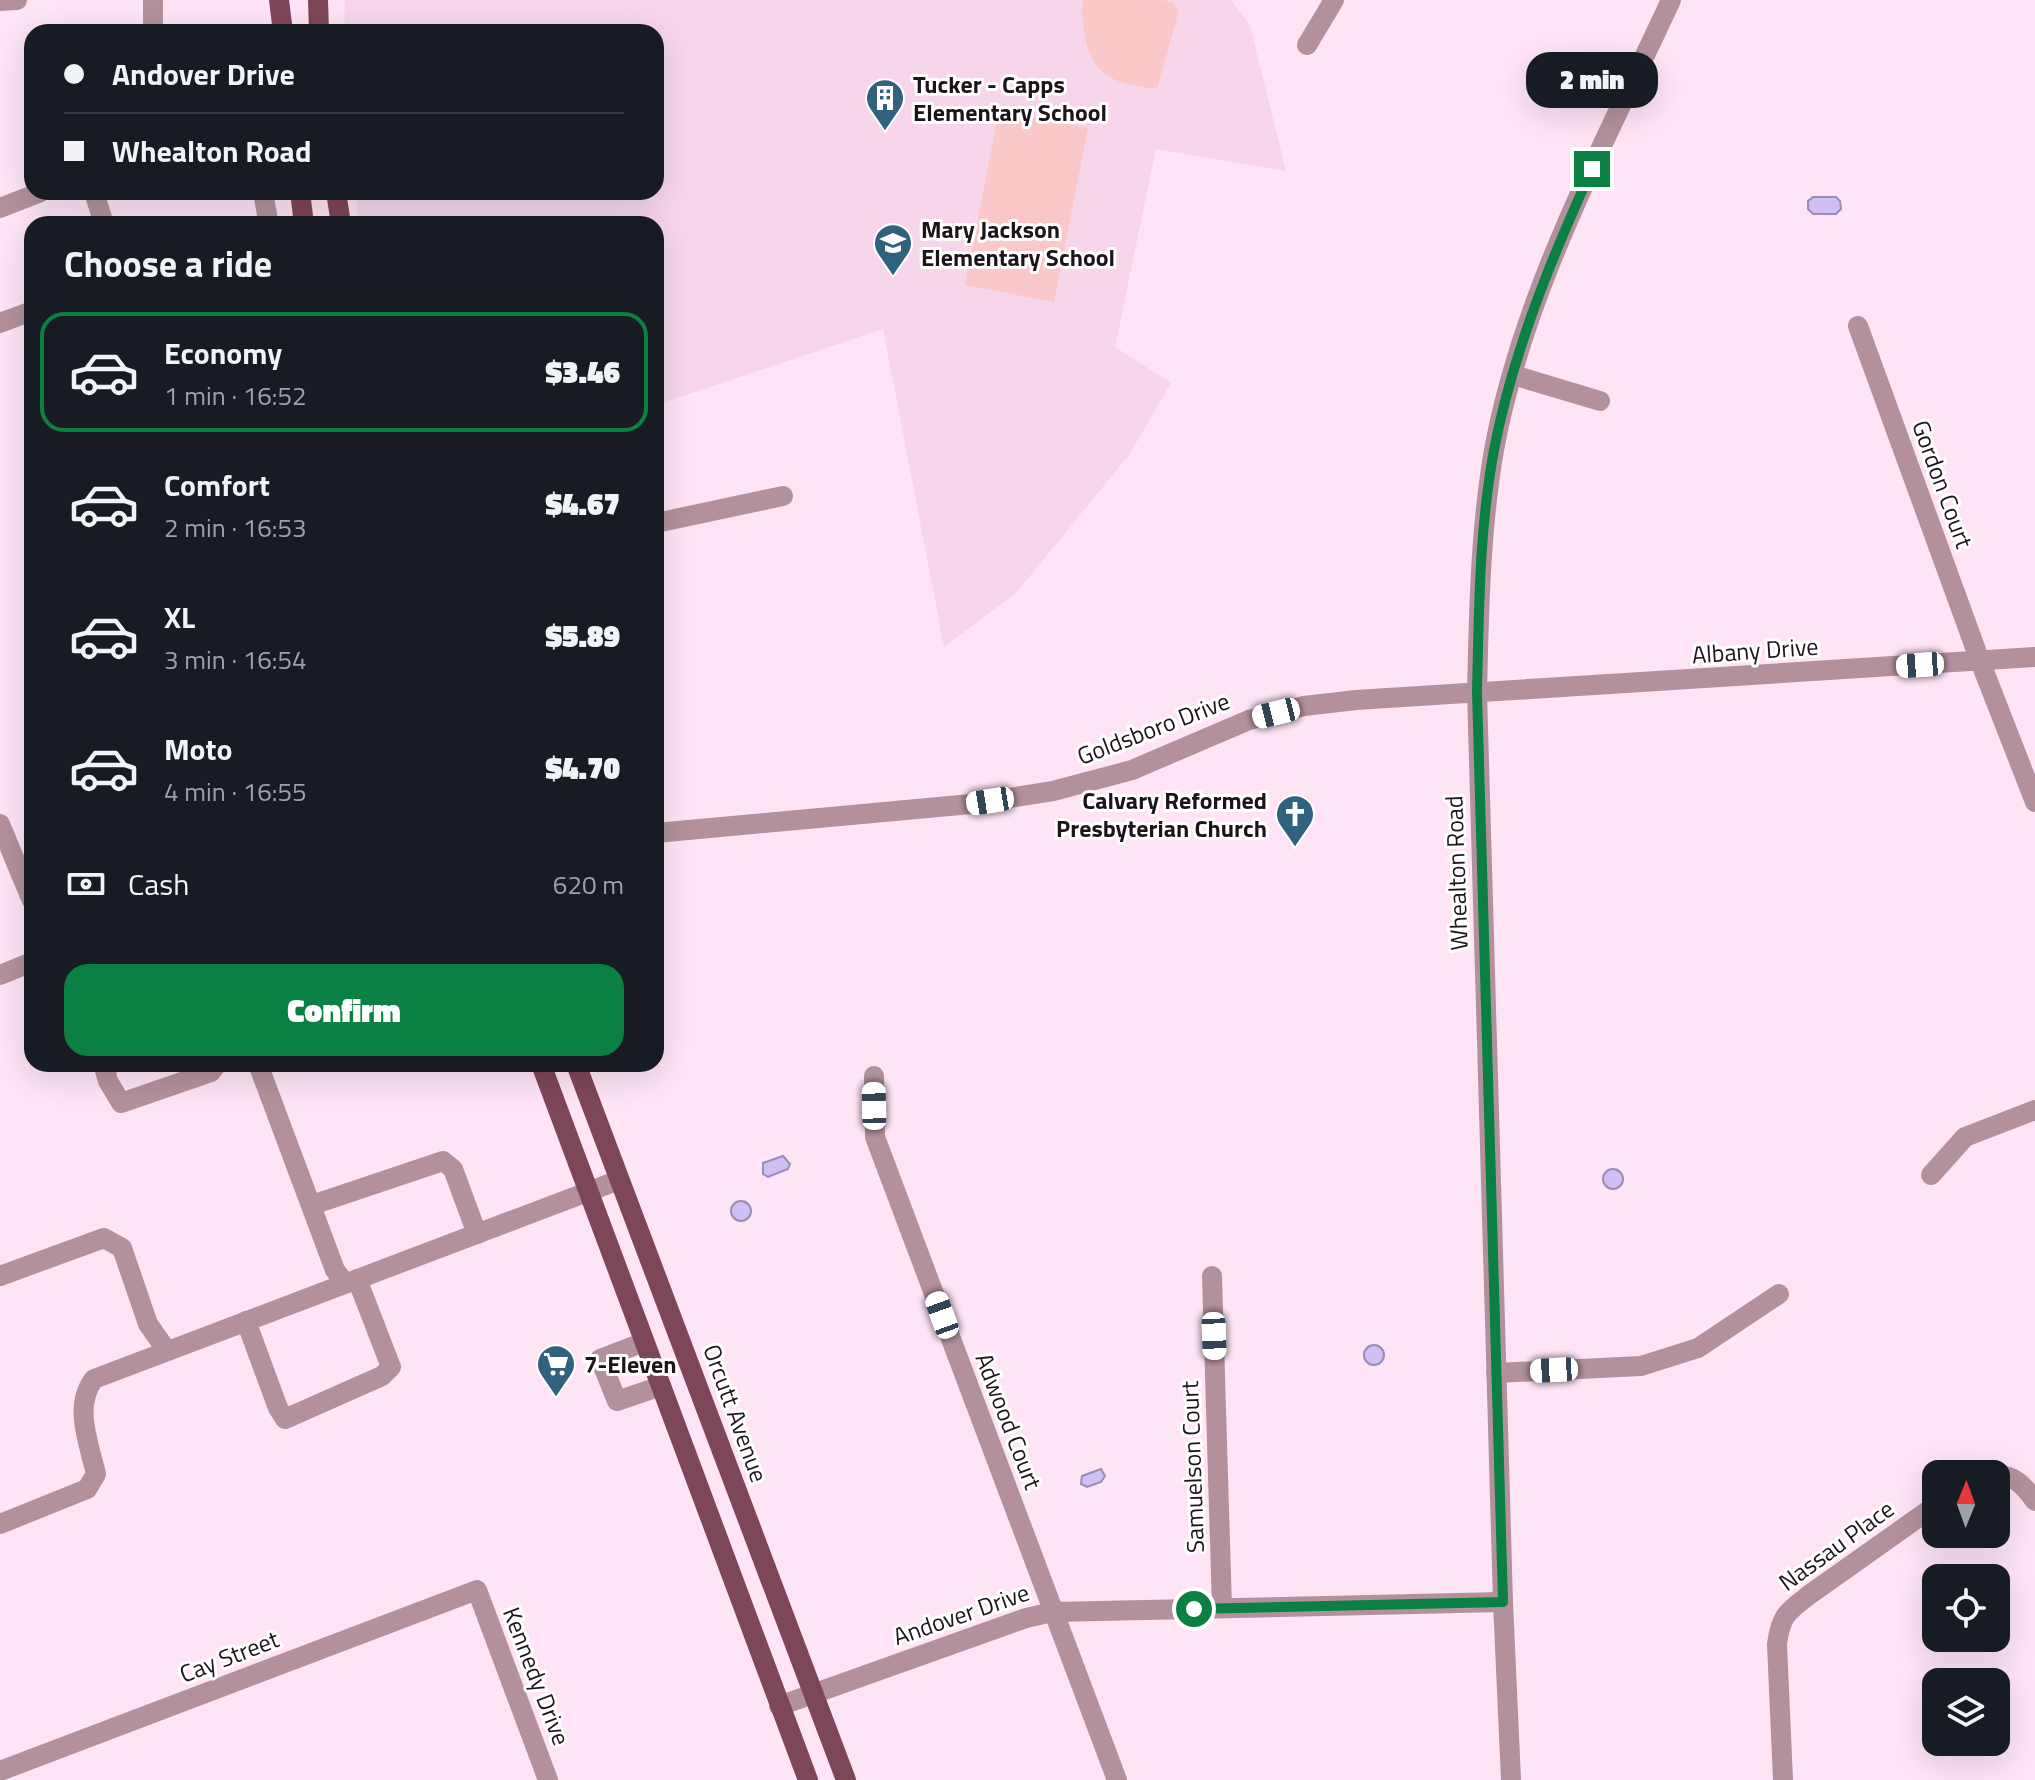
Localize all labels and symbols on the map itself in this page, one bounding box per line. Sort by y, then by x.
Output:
callout: 2 min [1526,53,1658,109]
place label: Tucker - Capps Elementary School [913,66,1107,130]
building icon: Tucker - Capps Elementary School [864,77,906,132]
route end [1574,151,1610,187]
place label: Mary Jackson Elementary School [921,211,1115,275]
school or university icon: Mary Jackson Elementary School [872,222,914,277]
street label: Gordon Court [1903,415,1983,554]
street label: Albany Drive [1691,628,1819,672]
car [1895,651,1945,679]
street label: Goldsboro Drive [1072,682,1234,774]
car [1250,696,1302,730]
place label: Calvary Reformed Presbyterian Church [1056,782,1267,846]
car [964,785,1016,817]
church icon: Calvary Reformed Presbyterian Church [1274,793,1316,848]
street label: Whealton Road [1435,795,1477,951]
car [862,1082,886,1130]
car [923,1288,961,1342]
car [1201,1312,1227,1360]
street label: Orcutt Avenue [694,1339,778,1487]
supermarket icon: 7-Eleven [535,1343,577,1398]
place label: 7-Eleven [584,1346,676,1382]
street label: Adwood Court [967,1348,1052,1495]
car [1529,1357,1579,1383]
street label: Samuelson Court [1171,1380,1213,1554]
north arrow [1922,1460,2010,1548]
street label: Nassau Place [1771,1491,1901,1599]
street label: Andover Drive [888,1574,1034,1654]
route start [1176,1591,1212,1627]
street label: Kennedy Drive [494,1602,580,1750]
street label: Cay Street [174,1620,284,1691]

